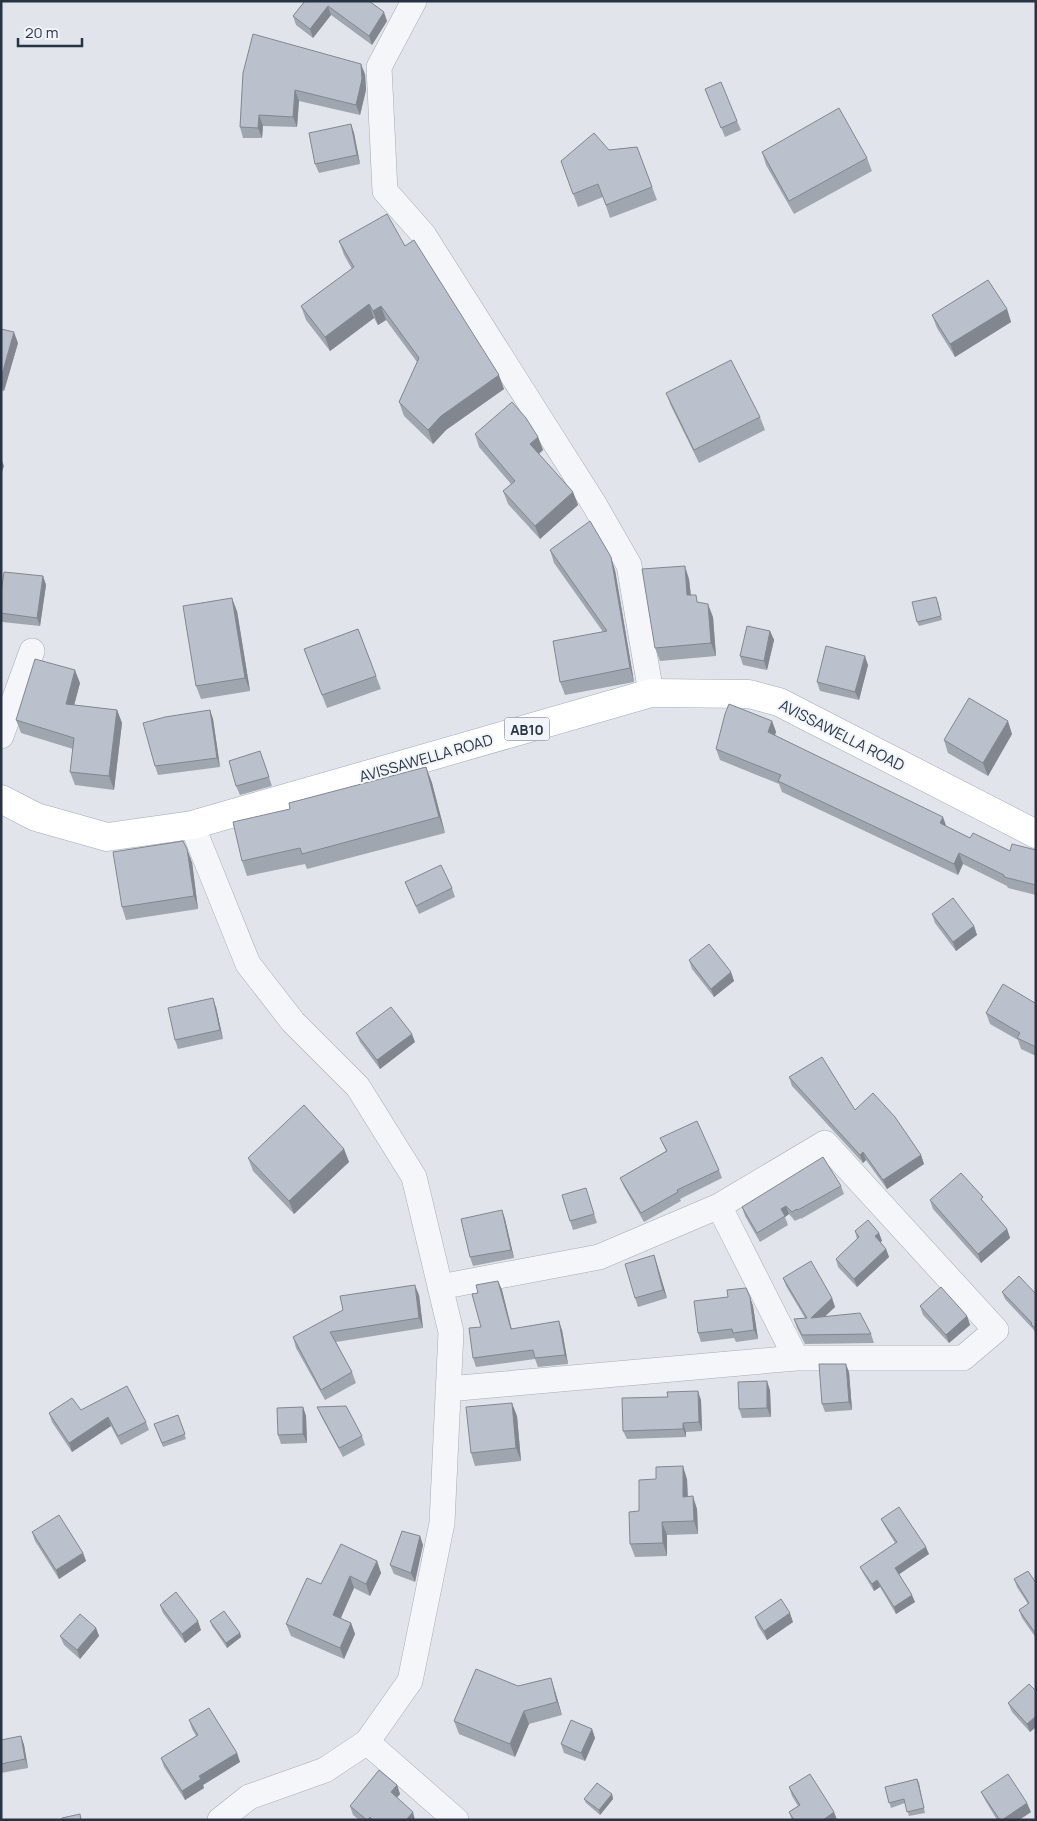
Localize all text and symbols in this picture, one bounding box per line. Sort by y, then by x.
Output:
scale bar [18,15,81,47]
text: 20 m [25,22,58,43]
street label: AVISSAWELLA ROAD [776,694,908,776]
road number: AB10 [504,718,550,741]
street label: AVISSAWELLA ROAD [357,729,495,787]

